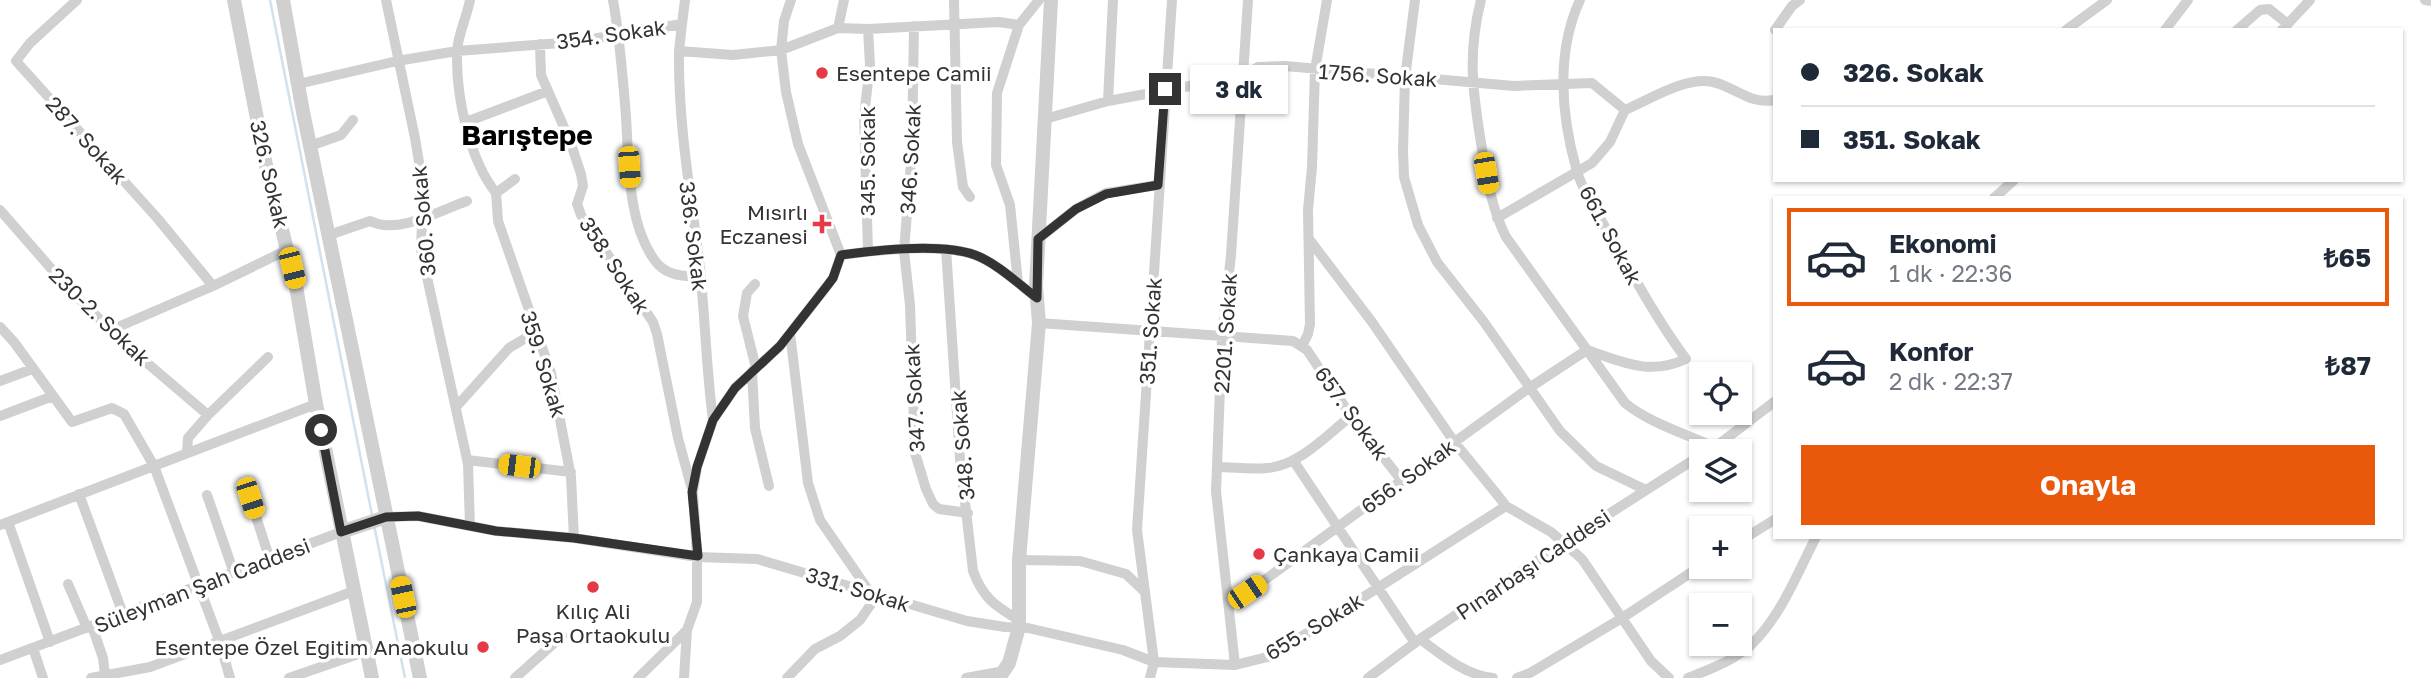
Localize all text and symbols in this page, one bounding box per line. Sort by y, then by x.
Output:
street label: 354. Sokak [555,13,668,55]
text: 326. Sokak [1843,57,1984,88]
street label: 1756. Sokak [1318,58,1438,92]
place label: Esentepe Camii [836,60,992,86]
callout: 3 dk [1190,64,1288,114]
marker: Esentepe Camii [814,65,830,81]
route end [1149,73,1181,105]
text: 3 dk [1215,75,1263,103]
street label: 287. Sokak [41,91,133,189]
street label: 346. Sokak [894,103,926,215]
street label: 345. Sokak [854,106,880,216]
street label: 326. Sokak [245,117,295,231]
district label: Barıştepe [461,118,593,151]
text: 351. Sokak [1843,124,1981,155]
car [618,145,641,189]
car [1473,150,1500,196]
street label: 360. Sokak [405,164,441,277]
street label: 336. Sokak [674,180,714,292]
street label: 661. Sokak [1574,181,1648,289]
place label: Mısırlı Eczanesi [720,199,808,249]
street label: 358. Sokak [574,212,656,318]
marker: Mısırlı Eczanesi [814,216,830,232]
icon: car [1805,226,1868,289]
text: Ekonomi [1889,228,1997,259]
text: ₺65 [2324,242,2371,273]
car [277,245,308,291]
text: 1 dk · 22:36 [1889,259,2012,287]
street label: 230-2. Sokak [44,261,156,371]
street label: 2201. Sokak [1208,272,1242,394]
street label: 351. Sokak [1133,276,1167,386]
street label: 359. Sokak [515,308,573,421]
icon: car [1805,334,1868,397]
text: Konfor [1889,336,1974,367]
street label: 347. Sokak [898,343,930,453]
text: ₺87 [2325,350,2371,381]
street label: 657. Sokak [1309,361,1395,465]
map controls [1689,362,1752,656]
button: locate [1689,362,1752,425]
text: 2 dk · 22:37 [1889,367,2013,395]
street label: 348. Sokak [944,389,980,501]
route start [305,414,337,446]
street label: 656. Sokak [1356,433,1460,519]
button: layers [1689,439,1752,502]
button: Onayla [1801,445,2375,525]
car [497,453,542,479]
car [234,475,267,521]
street label: Pınarbaşı Caddesi [1451,503,1615,625]
button: + [1689,516,1752,579]
street label: Süleyman Şah Caddesi [90,532,314,638]
place label: Çankaya Camii [1273,541,1419,567]
marker: Çankaya Camii [1251,546,1267,562]
street label: 331. Sokak [803,561,913,617]
car [1224,572,1271,612]
car [389,574,418,620]
marker: Kılıç Ali Paşa Ortaokulu [585,579,601,595]
street label: 655. Sokak [1260,586,1368,665]
button: − [1689,593,1752,656]
place label: Kılıç Ali Paşa Ortaokulu [516,598,670,648]
place label: Esentepe Özel Eğitim Anaokulu [155,634,469,660]
marker: Esentepe Özel Eğitim Anaokulu [475,639,491,655]

